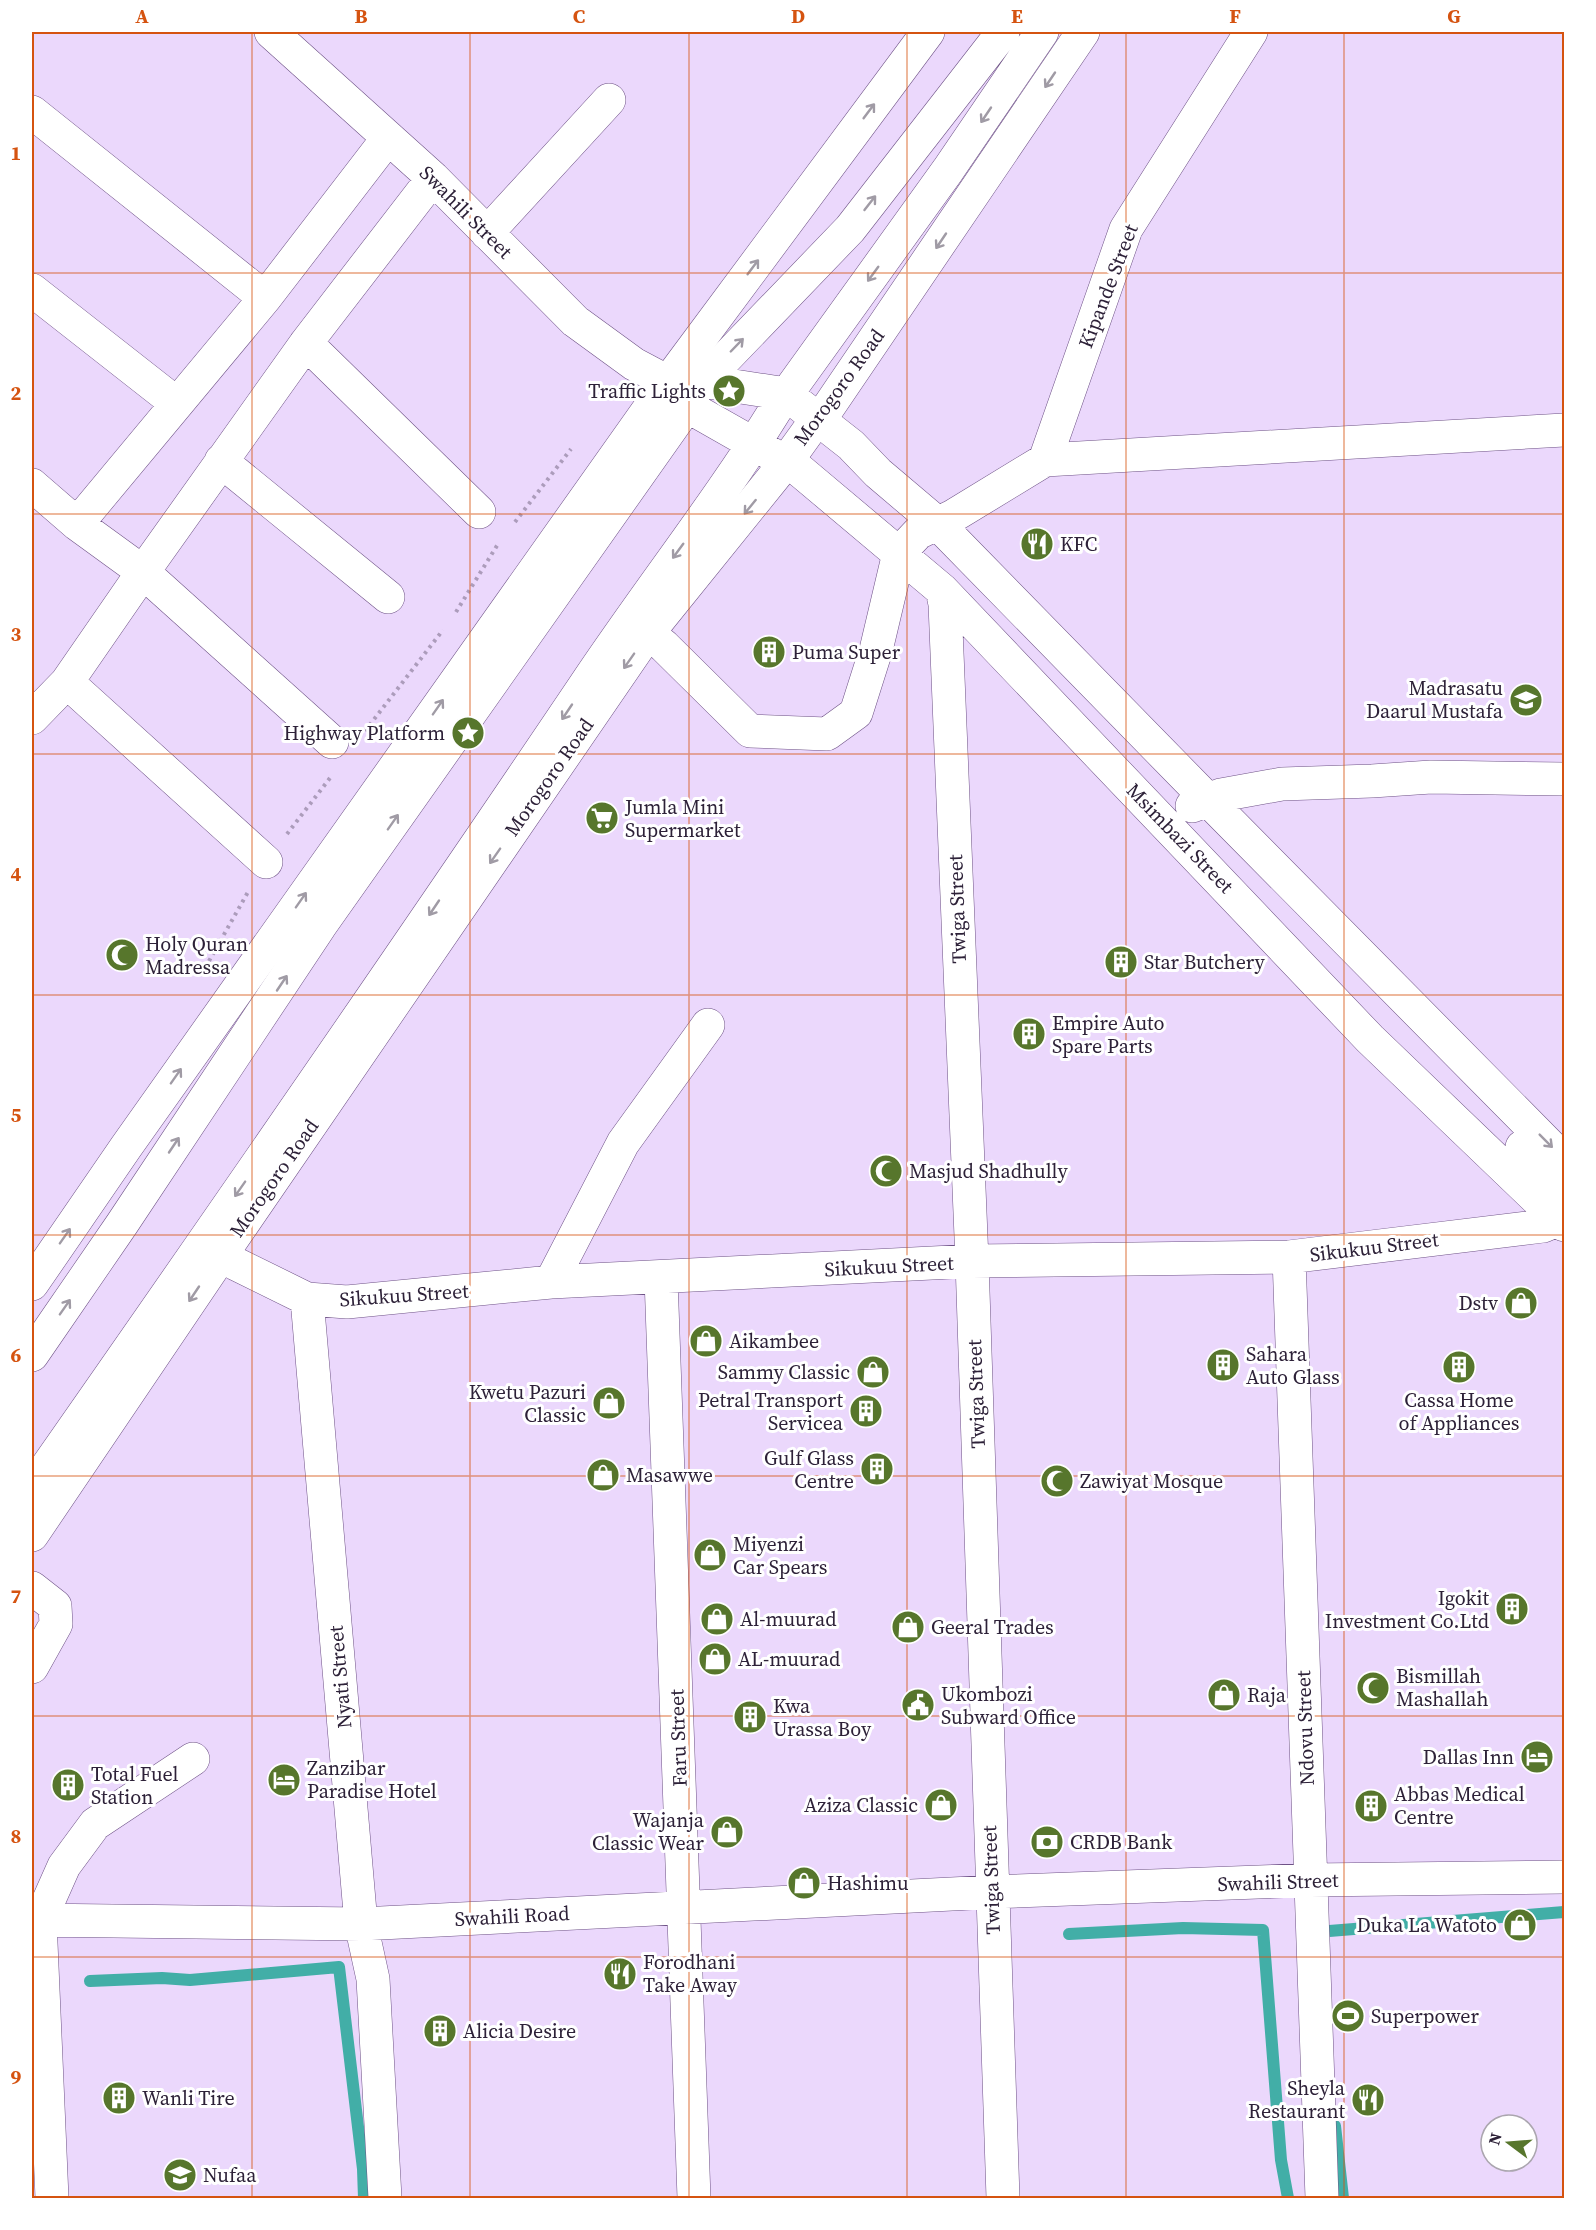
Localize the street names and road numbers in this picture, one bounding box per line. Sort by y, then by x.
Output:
street label: Swahili Street [413,159,519,265]
street label: Kipande Street [1071,219,1145,352]
street label: Morogoro Road [787,322,891,451]
street label: Morogoro Road [498,712,600,842]
street label: Msimbazi Street [1120,777,1240,900]
street label: Twiga Street [941,854,973,964]
street label: Morogoro Road [223,1113,325,1243]
street label: Sikukuu Street [1308,1225,1440,1269]
street label: Sikukuu Street [824,1249,955,1283]
street label: Sikukuu Street [338,1276,470,1313]
street label: Twiga Street [960,1339,992,1449]
street label: Nyati Street [322,1624,358,1730]
street label: Ndovu Street [1289,1670,1321,1786]
street label: Faru Street [662,1688,694,1787]
street label: Twiga Street [975,1825,1007,1935]
street label: Swahili Street [1217,1866,1340,1898]
street label: Swahili Road [454,1899,571,1933]

